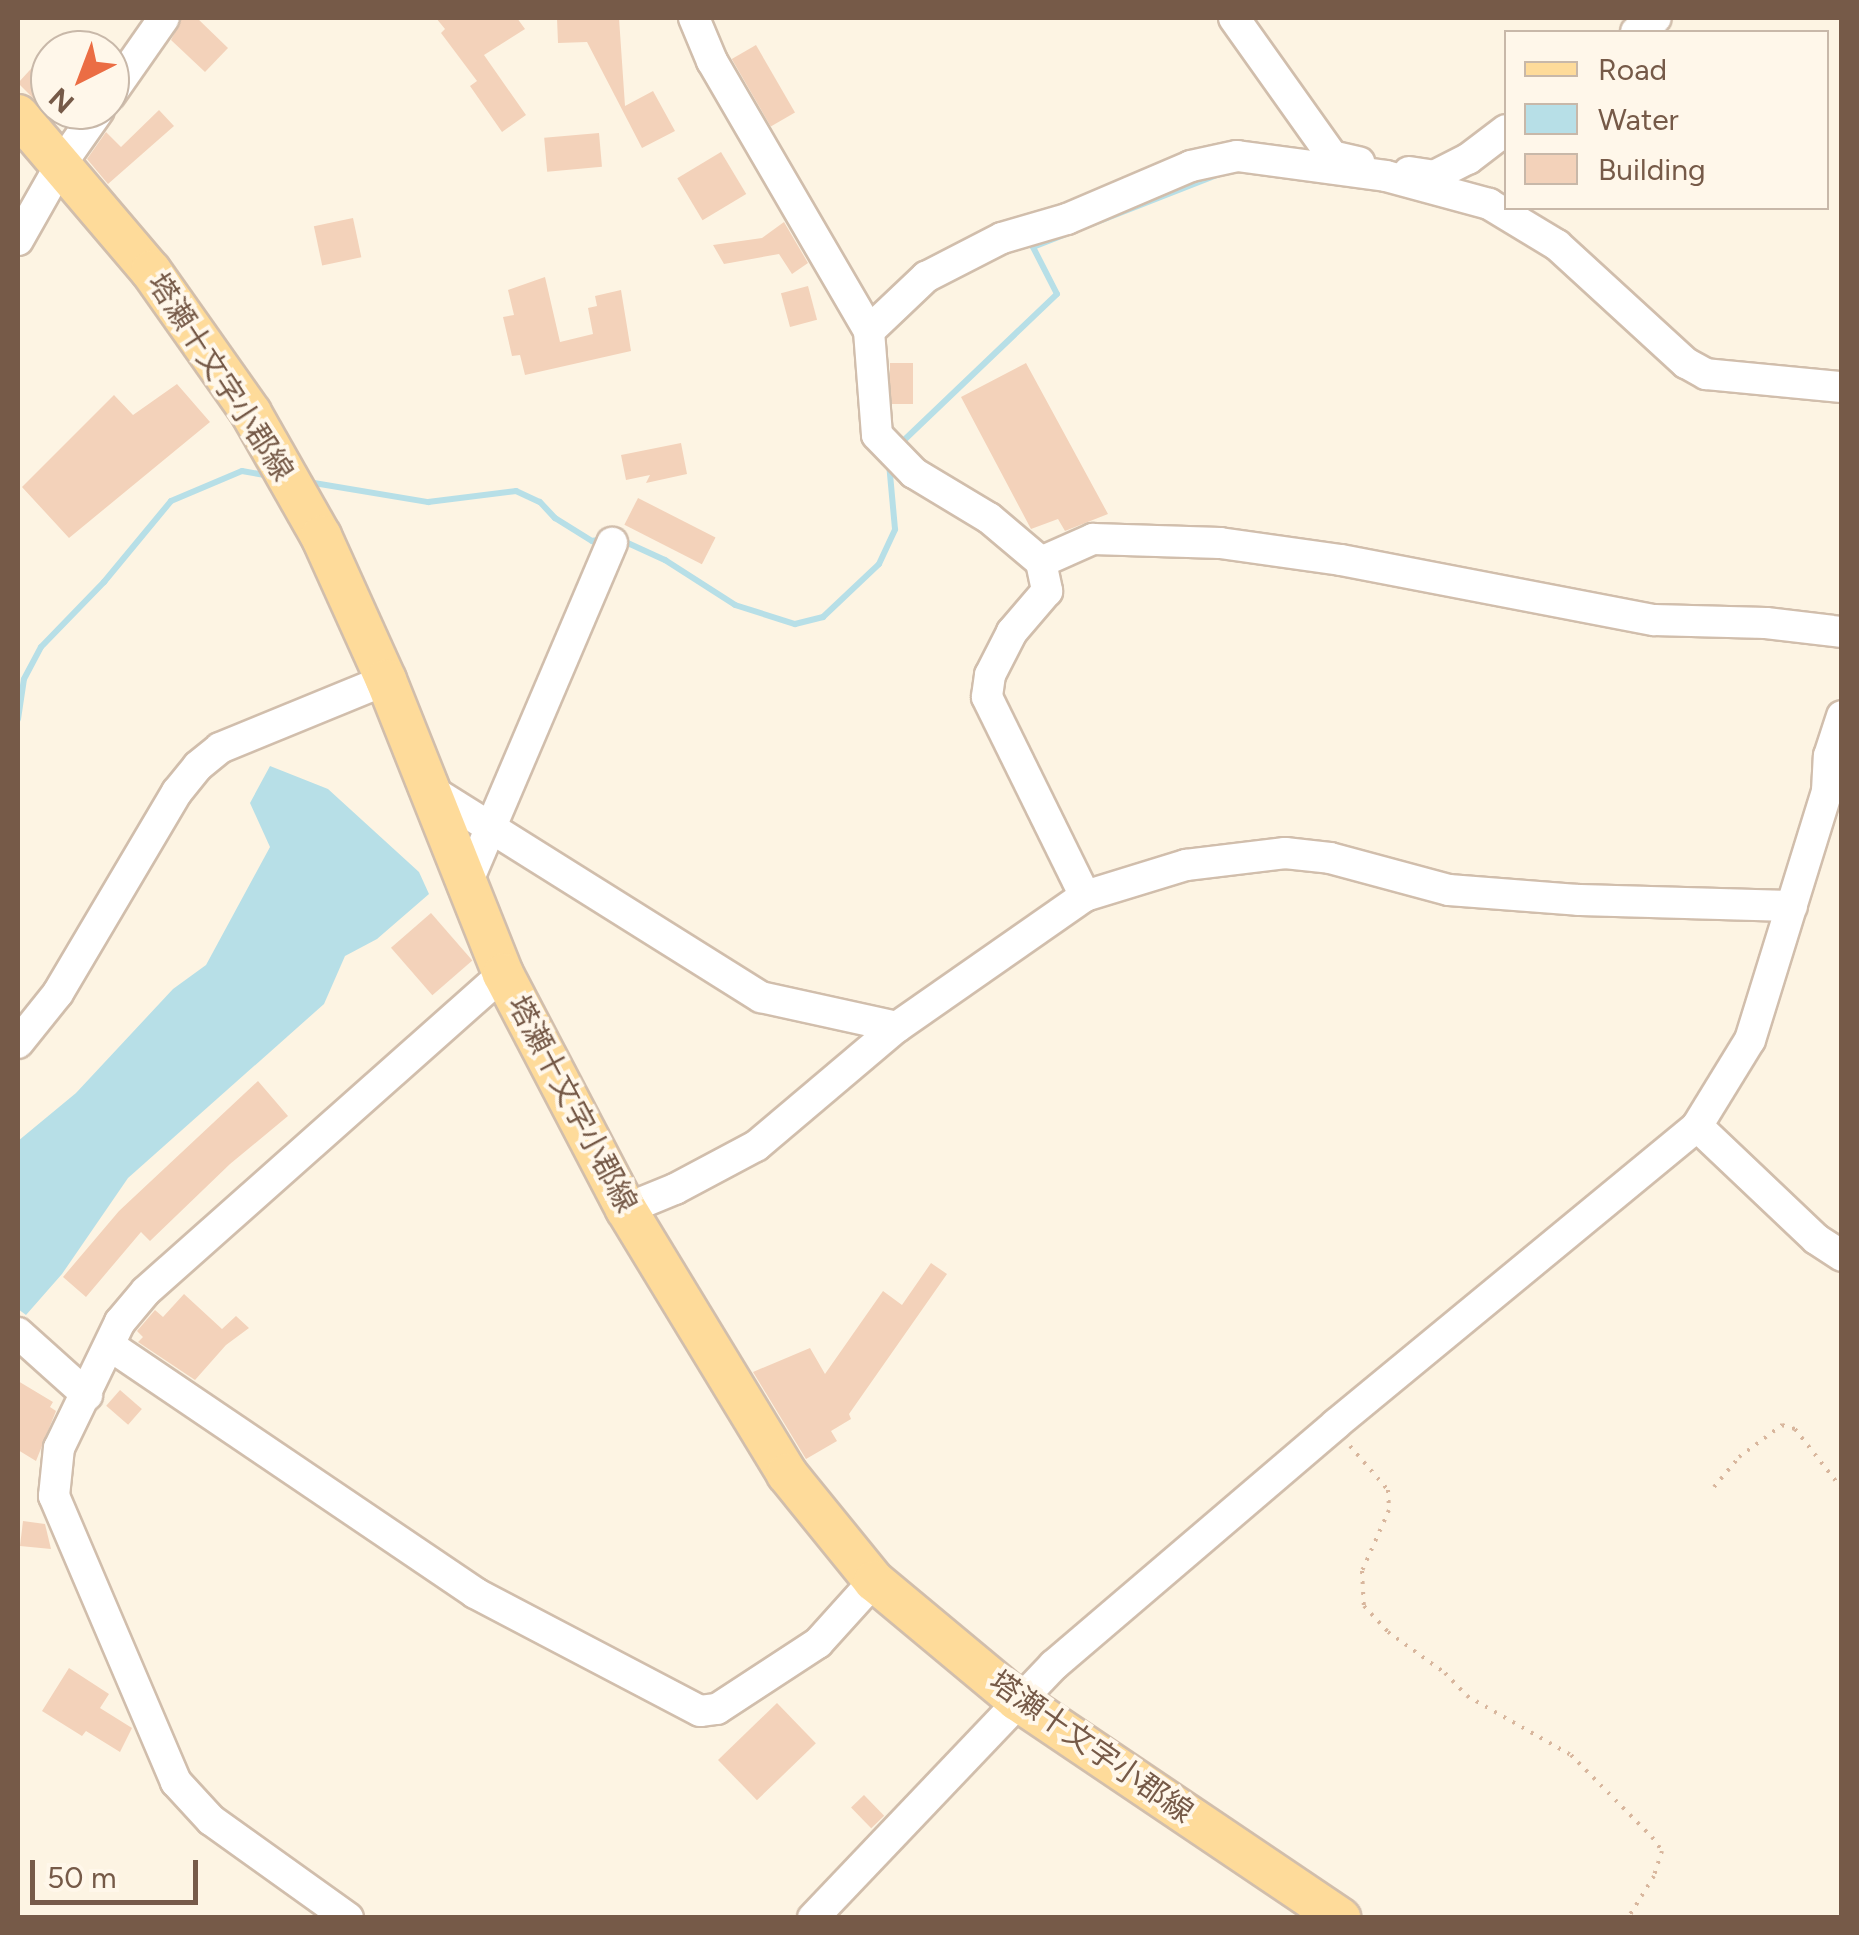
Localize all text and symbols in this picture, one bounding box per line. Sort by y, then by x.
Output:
north arrow [30,30,130,130]
legend [1504,30,1829,210]
text: Road [1598,51,1667,88]
text: N [42,81,81,121]
text: Water [1598,101,1679,138]
text: Building [1598,151,1706,188]
street label: 塔瀬十文字小郡線 [140,267,300,487]
street label: 塔瀬十文字小郡線 [500,990,644,1218]
street label: 塔瀬十文字小郡線 [982,1663,1200,1831]
scale bar [35,1840,202,1902]
text: 50 m [47,1859,116,1896]

